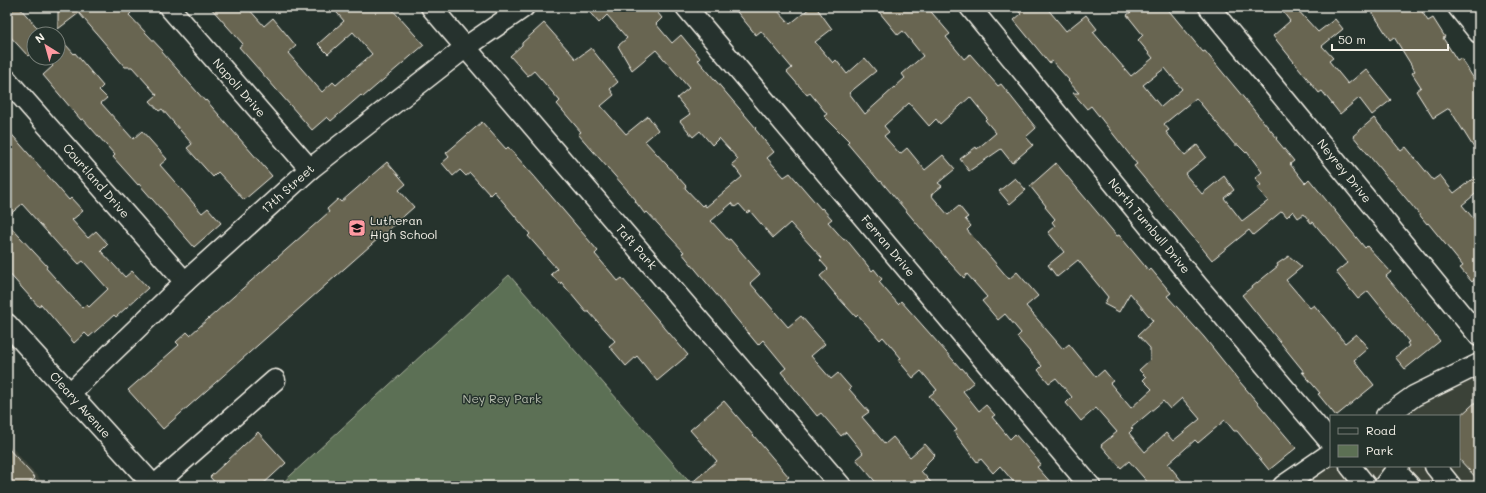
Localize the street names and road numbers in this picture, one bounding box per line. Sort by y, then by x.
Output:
street label: Napoli Drive [210,55,270,120]
street label: Neyrey Drive [1314,135,1375,206]
street label: Courtland Drive [60,140,134,221]
street label: 17th Street [257,160,317,216]
street label: North Turnbull Drive [1105,174,1194,276]
street label: Ferran Drive [858,211,919,280]
street label: Taft Park [613,220,661,272]
street label: Cleary Avenue [47,368,115,441]

